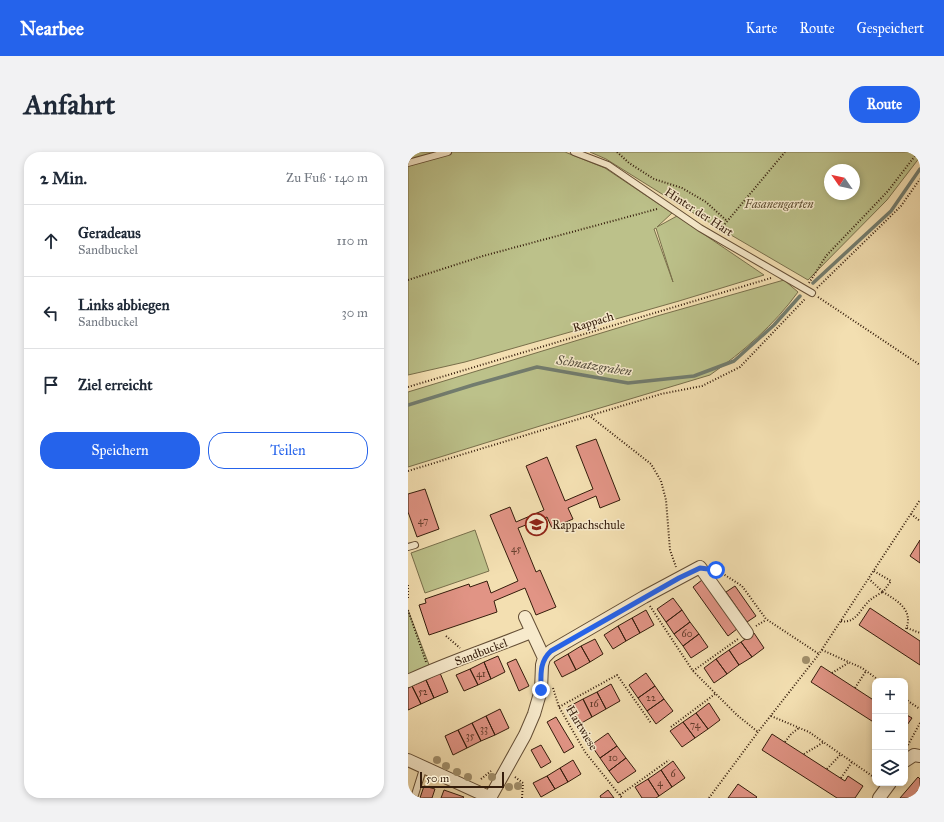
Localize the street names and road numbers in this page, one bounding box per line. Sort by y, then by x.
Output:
street label: Hinter der Hart [662,185,736,240]
street label: Rappach [571,309,616,335]
street label: Sandbuckel [453,635,510,668]
street label: Hartwiese [563,703,601,753]

